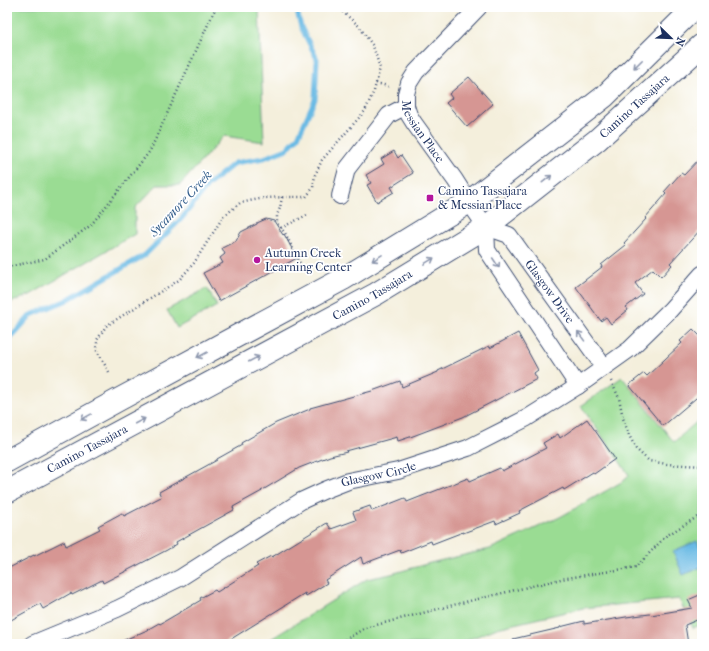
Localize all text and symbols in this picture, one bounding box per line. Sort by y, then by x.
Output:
north arrow [651,18,691,58]
text: N [672,35,687,49]
one-way arrow [633,59,643,69]
street label: Camino Tassajara [597,71,672,141]
street label: Messian Place [399,100,447,165]
water label: Sycamore Creek [145,167,215,240]
one-way arrow [541,175,552,184]
place label: Camino Tassajara & Messian Place [438,184,527,212]
marker: Camino Tassajara & Messian Place [425,193,435,203]
place label: Autumn Creek Learning Center [264,246,352,274]
marker: Autumn Creek Learning Center [252,255,262,265]
one-way arrow [371,255,383,263]
one-way arrow [423,257,435,265]
street label: Glasgow Drive [522,257,577,326]
one-way arrow [492,258,500,269]
street label: Camino Tassajara [330,267,415,323]
one-way arrow [577,330,585,341]
one-way arrow [196,352,208,359]
one-way arrow [248,355,260,362]
one-way arrow [80,414,92,422]
one-way arrow [134,416,146,424]
street label: Camino Tassajara [45,422,130,476]
street label: Glasgow Circle [339,458,418,490]

